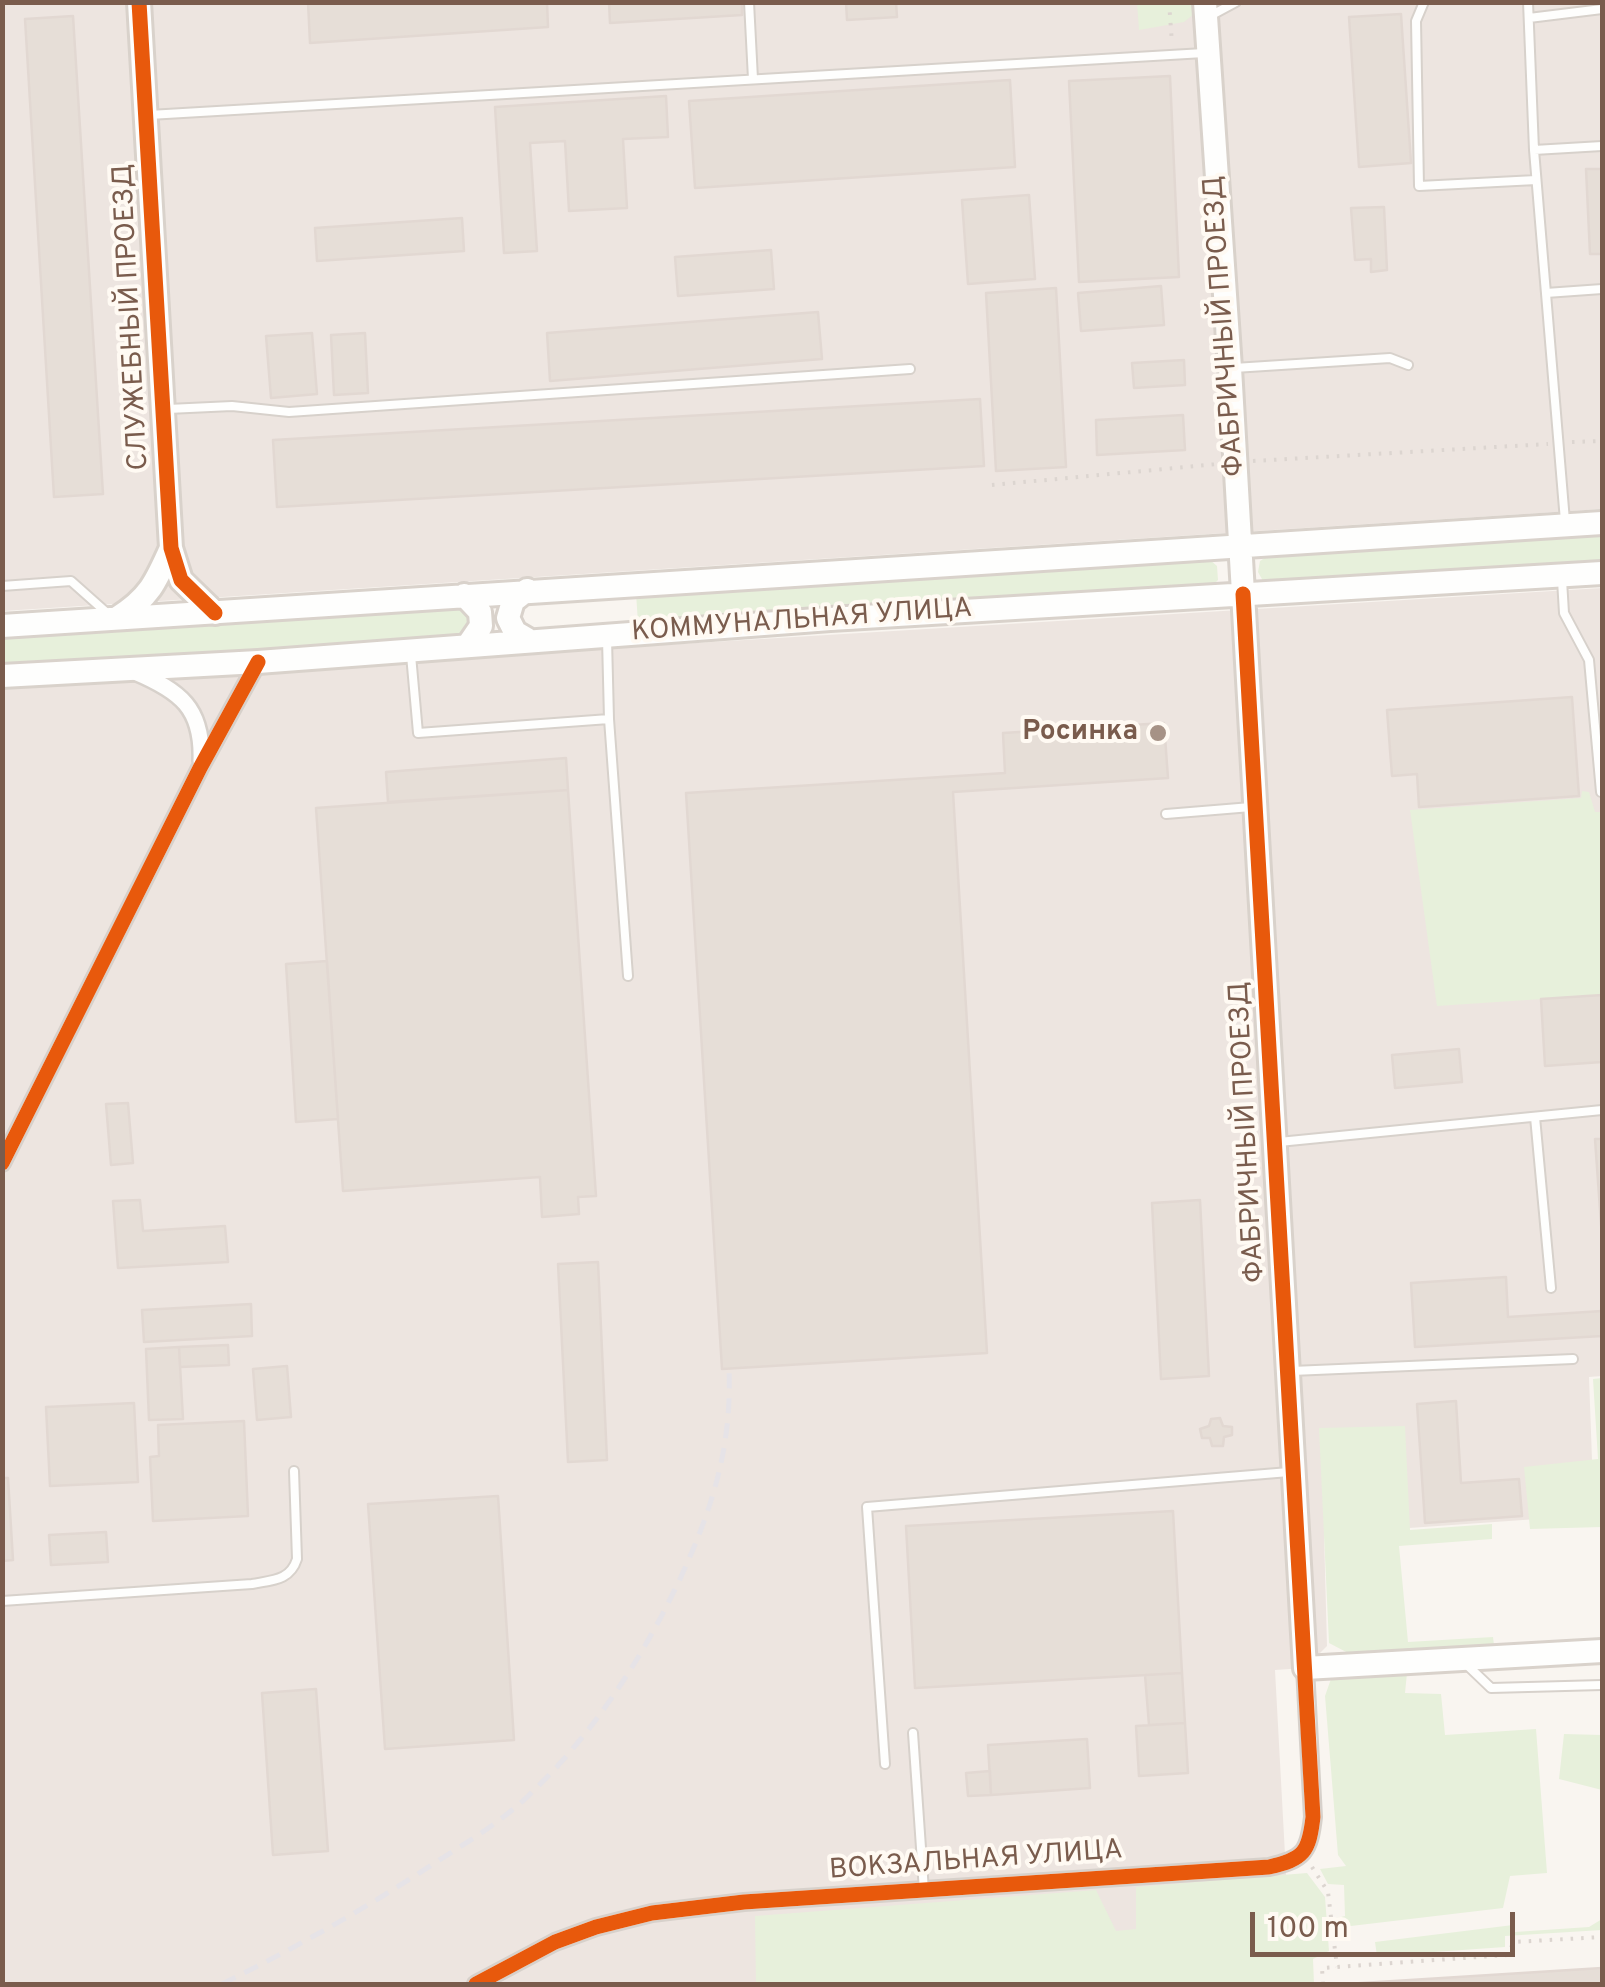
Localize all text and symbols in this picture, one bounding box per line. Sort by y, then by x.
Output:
street label: СЛУЖЕБНЫЙ ПРОЕЗД [108,163,158,471]
street label: ФАБРИЧНЫЙ ПРОЕЗД [1199,174,1253,478]
street label: КОММУНАЛЬНАЯ УЛИЦА [630,593,974,651]
place label: Росинка [1022,716,1138,750]
marker: Росинка [1147,722,1169,744]
street label: ФАБРИЧНЫЙ ПРОЕЗД [1224,981,1274,1283]
street label: ВОКЗАЛЬНАЯ УЛИЦА [828,1835,1124,1889]
scale bar [1255,1892,1520,1954]
text: 100 m [1267,1911,1349,1948]

